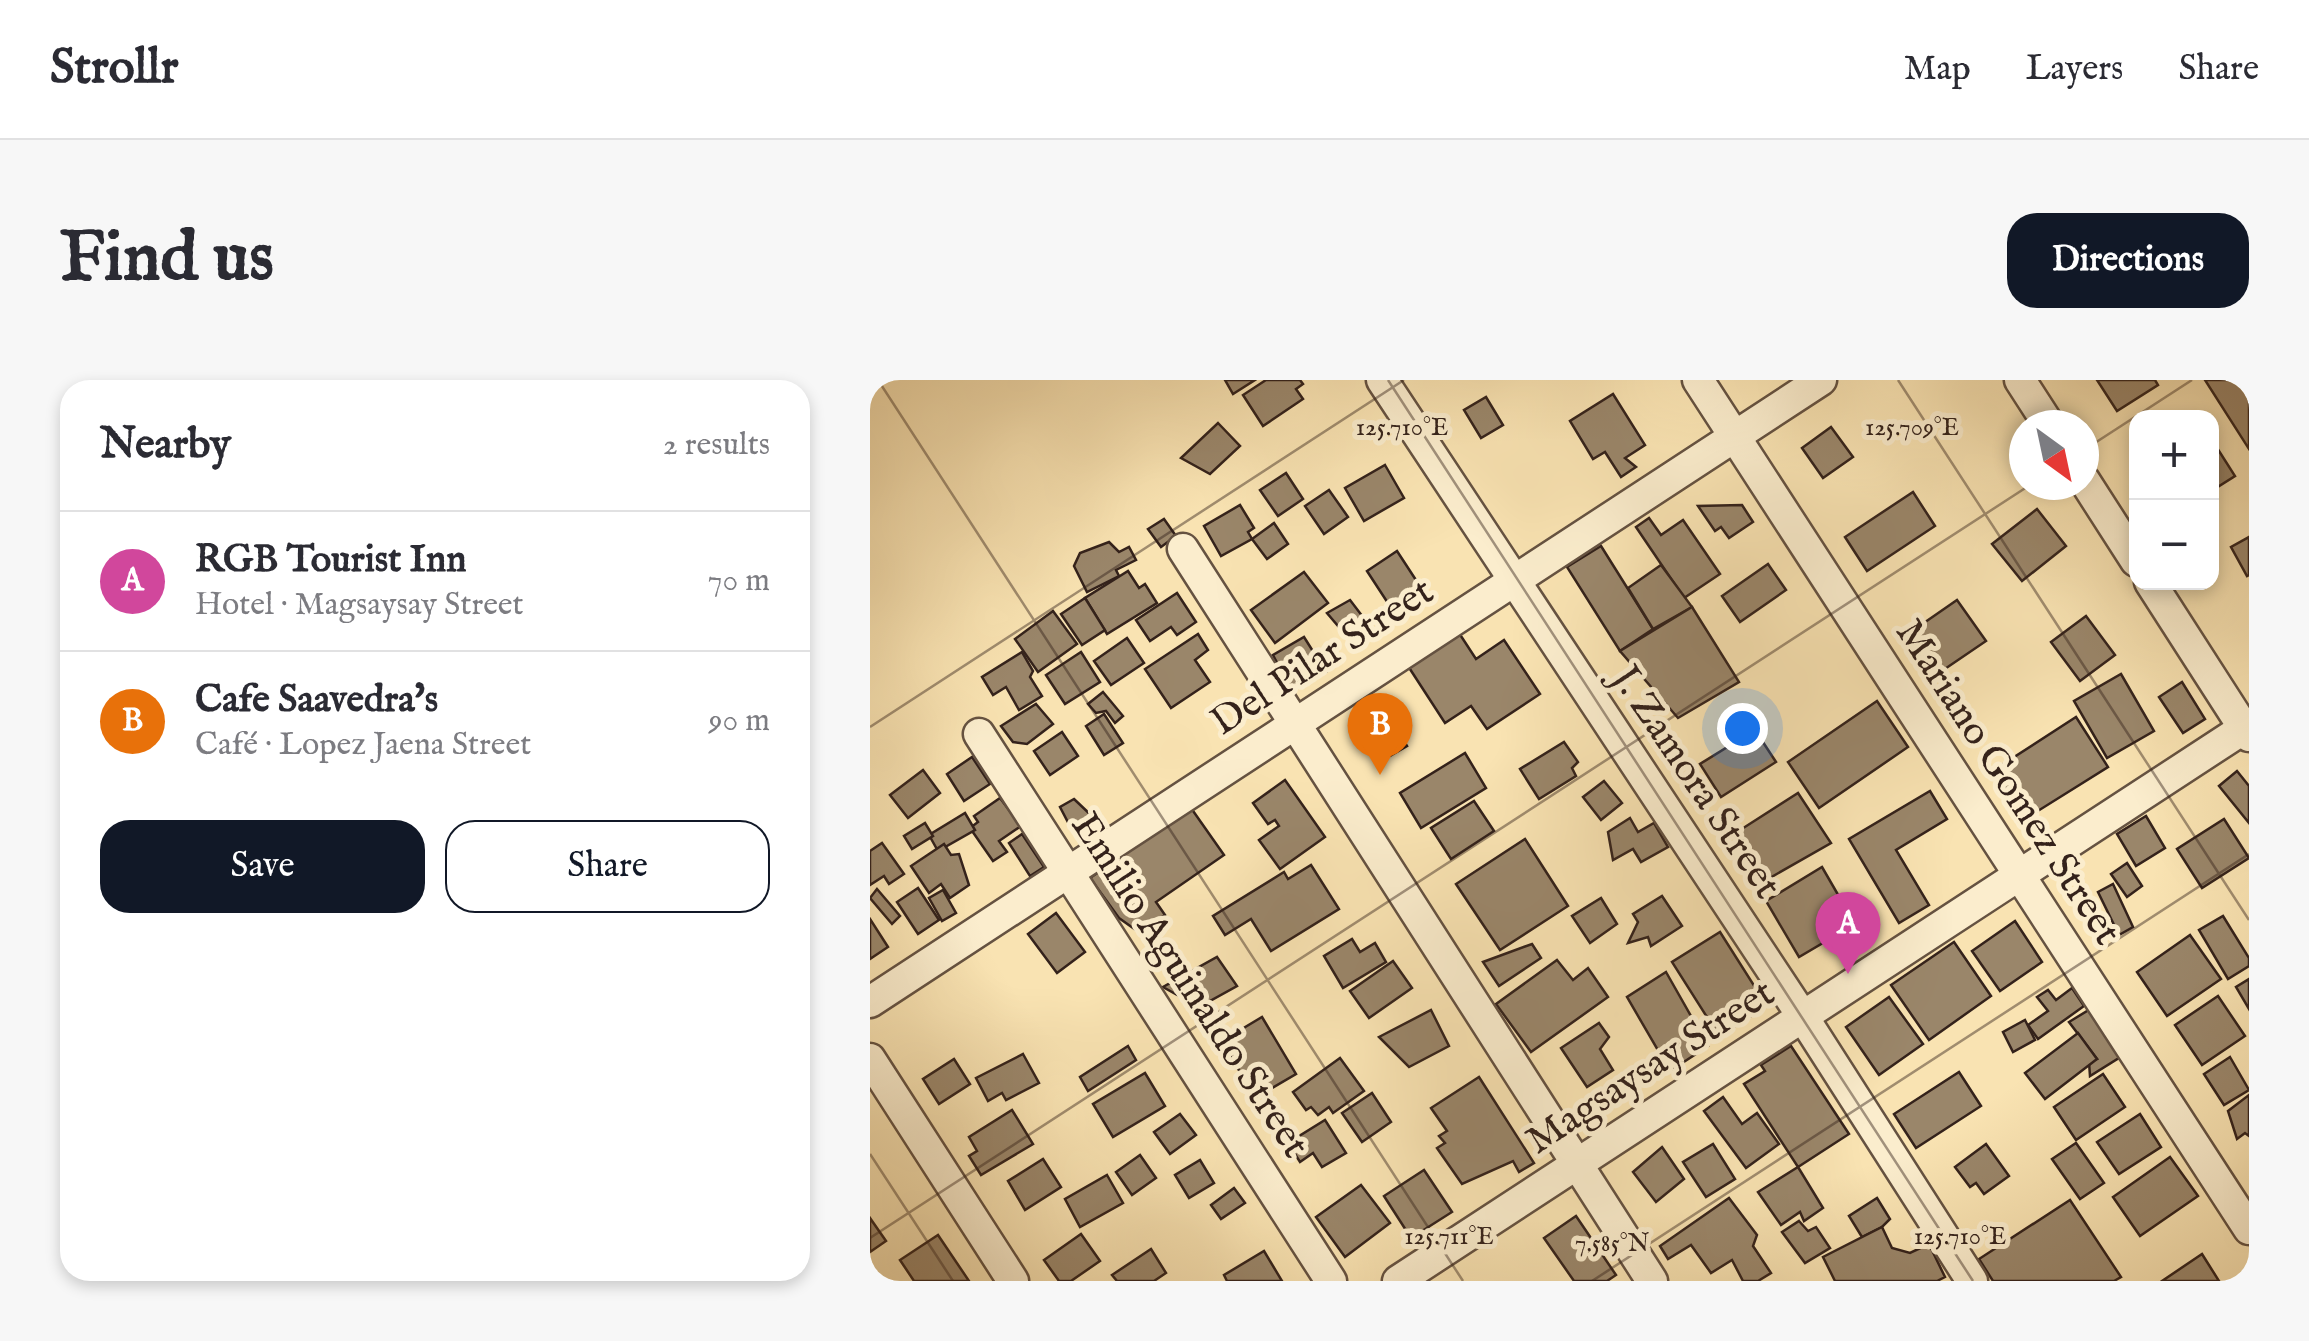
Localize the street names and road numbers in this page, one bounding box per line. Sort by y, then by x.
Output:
street label: Del Pilar Street [1202,567,1444,749]
street label: Mariano Gomez Street [1883,610,2131,956]
street label: J. Zamora Street [1596,653,1792,909]
street label: Emilio Aguinaldo Street [1058,804,1320,1168]
street label: Magsaysay Street [1517,969,1785,1167]

